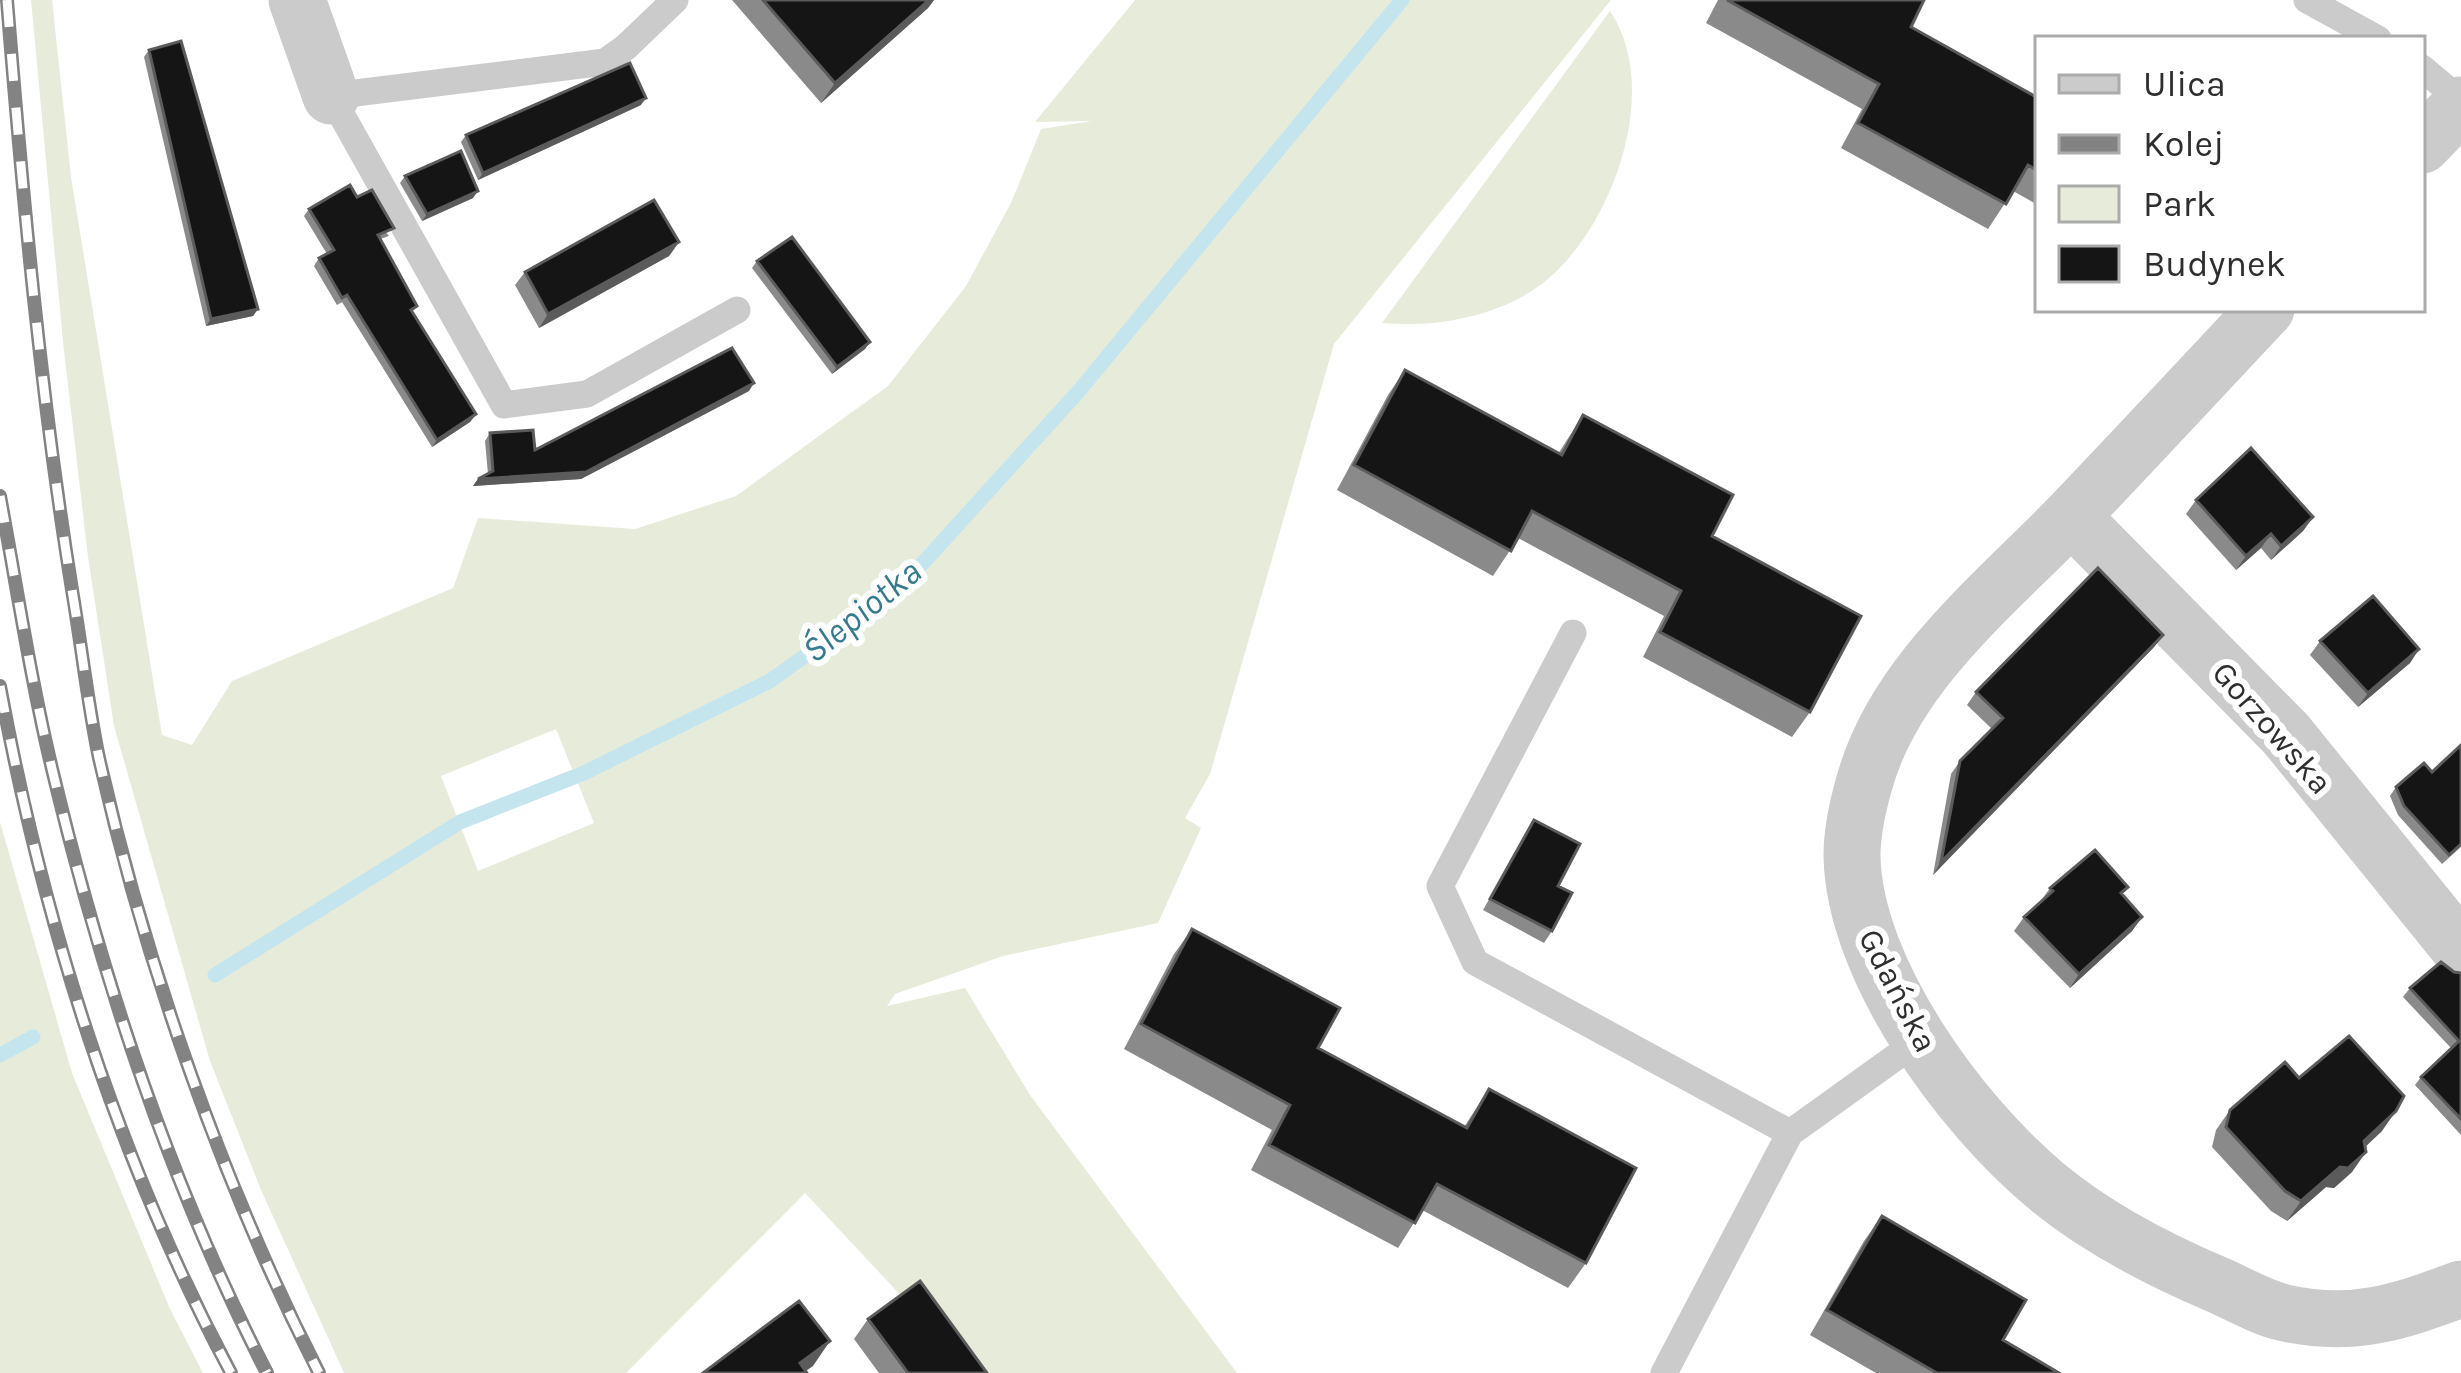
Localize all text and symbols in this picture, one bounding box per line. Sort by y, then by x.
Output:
legend [2035,36,2425,312]
text: Ulica [2143,63,2226,105]
text: Kolej [2143,123,2224,165]
text: Park [2143,183,2216,225]
text: Budynek [2143,243,2286,285]
water label: Ślepiotka [794,550,929,671]
street label: Gorzowska [2204,654,2340,802]
street label: Gdańska [1851,923,1945,1058]

